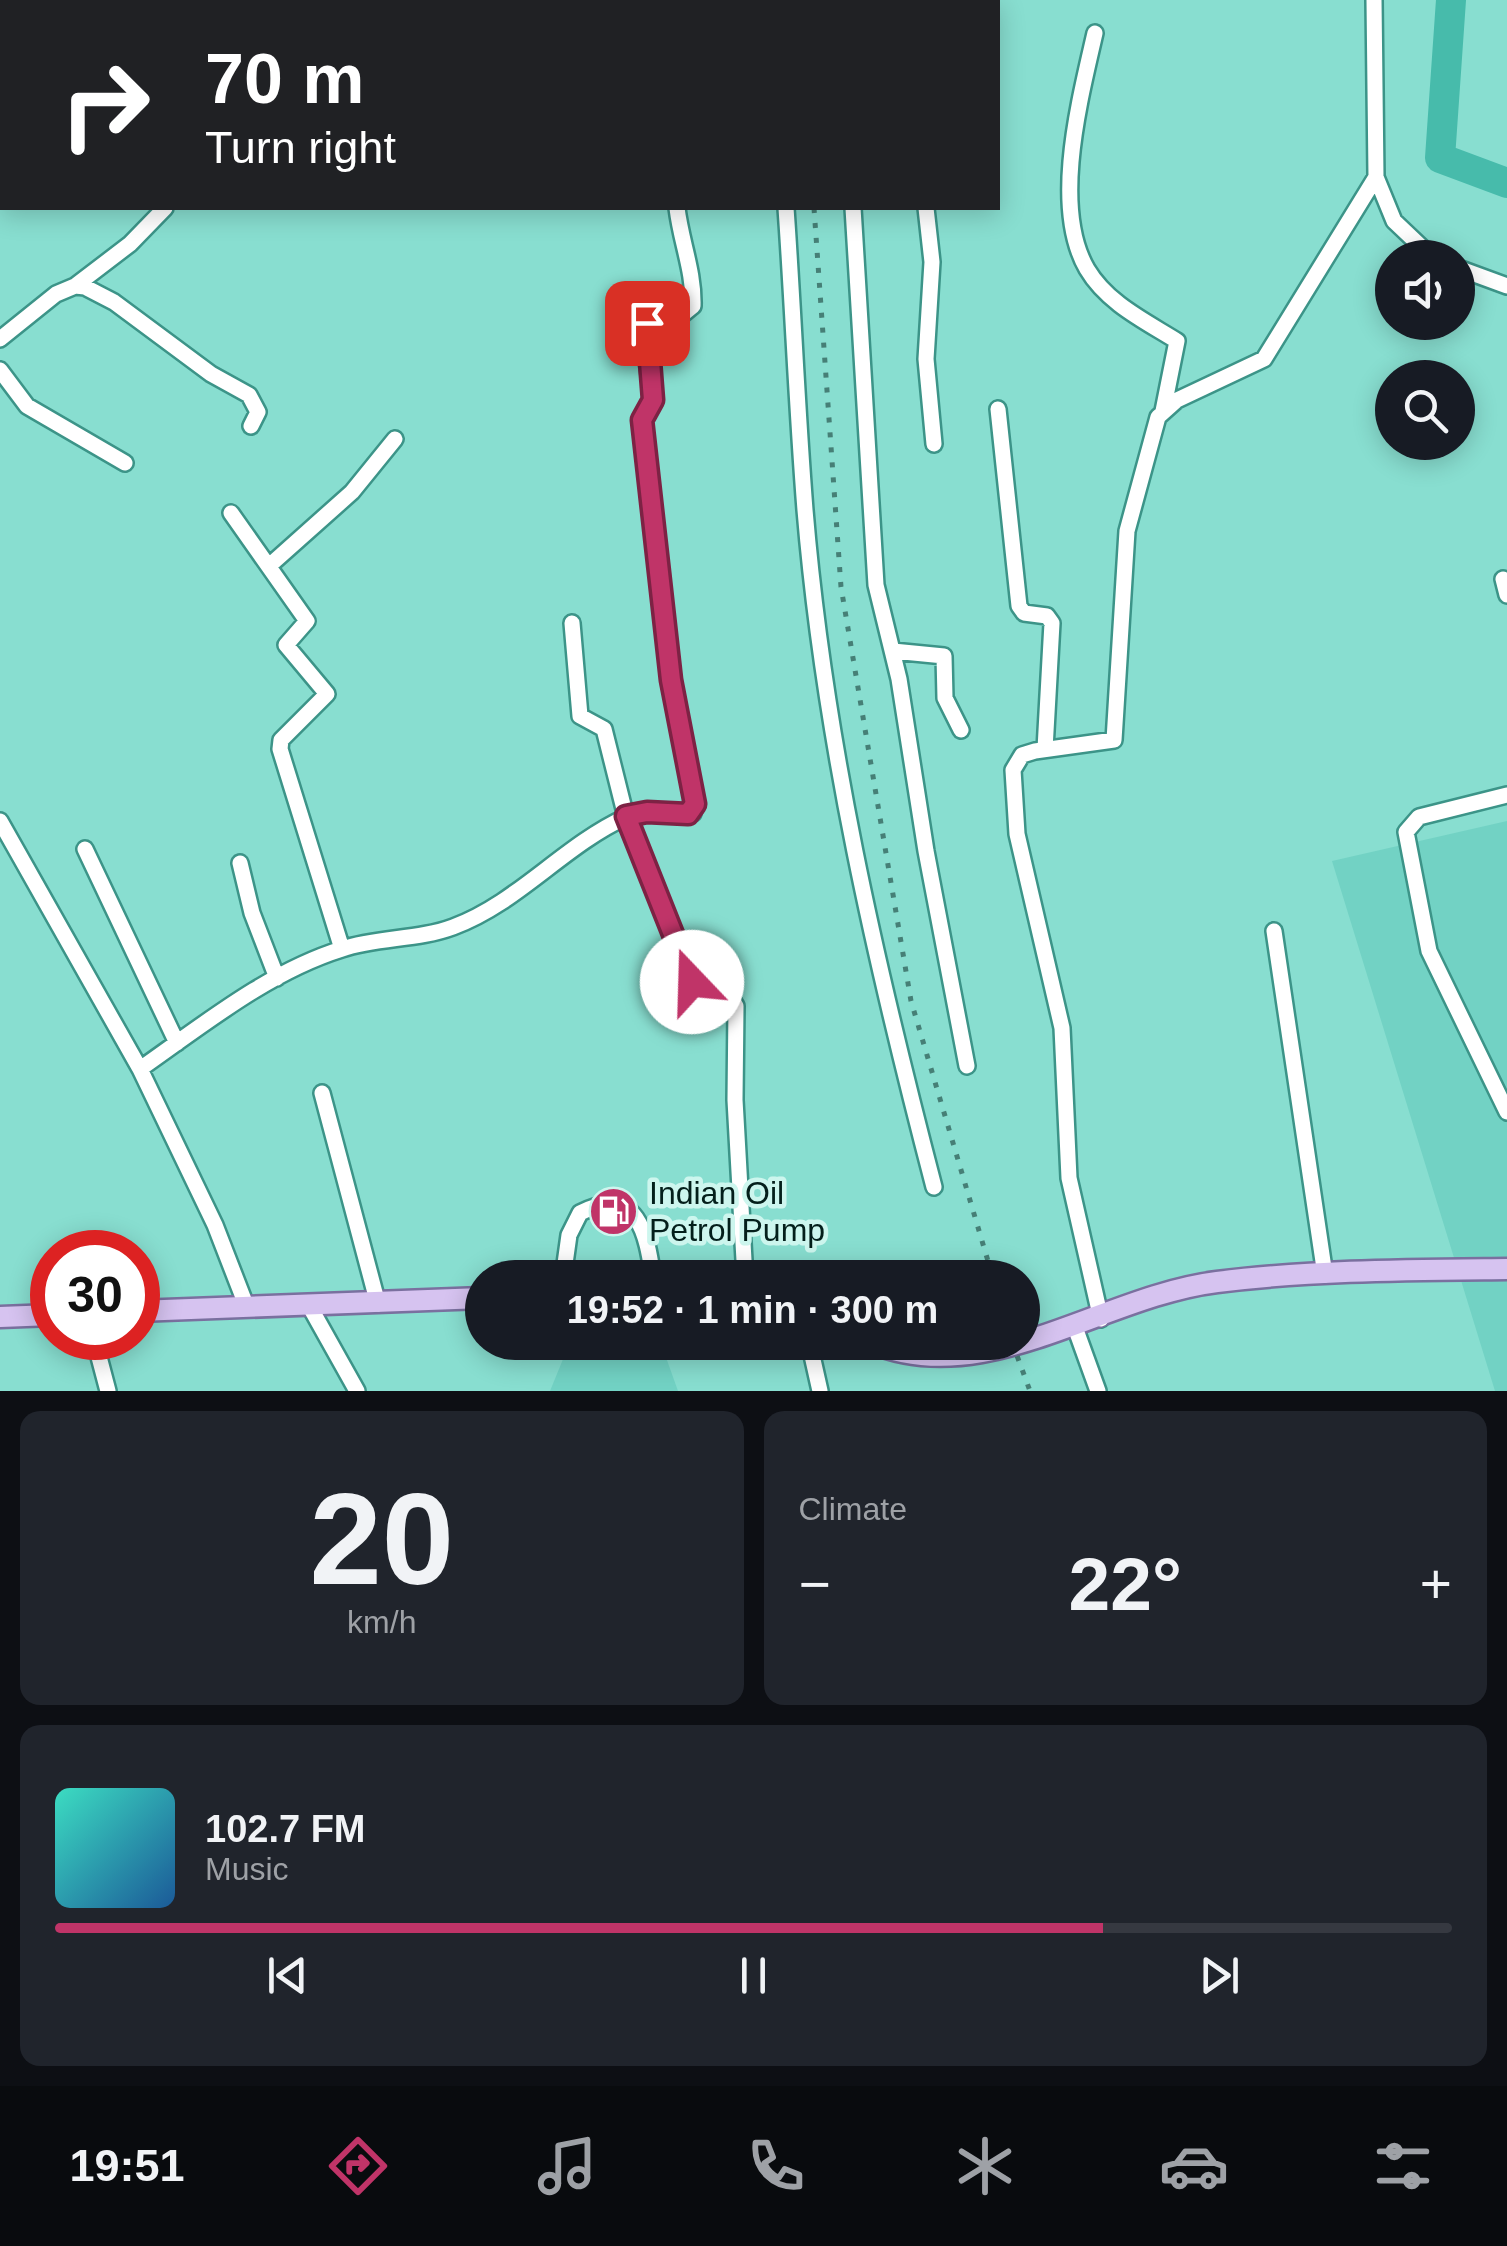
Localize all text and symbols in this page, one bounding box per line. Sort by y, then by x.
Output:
icon: right [40,40,170,170]
text: 70 m [205,40,365,118]
text: Turn right [205,122,396,173]
map controls [1375,240,1475,460]
button: sound [1375,240,1475,340]
pin [605,281,690,366]
icon: arrive [620,296,675,351]
button: search [1375,360,1475,460]
position arrow [640,930,744,1034]
place label: Indian Oil Petrol Pump [649,1175,825,1248]
fuel station icon: Indian Oil Petrol Pump [588,1185,640,1237]
speed limit sign: 30 [30,1230,160,1360]
text: 19:52 · 1 min · 300 m [567,1289,938,1331]
text: 20 [309,1466,454,1612]
text: Climate [799,1491,907,1527]
text: 22° [1069,1542,1182,1626]
text: − [799,1553,831,1615]
text: + [1420,1553,1452,1615]
text: km/h [347,1604,416,1640]
text: 102.7 FM [205,1808,366,1850]
text: Music [205,1851,289,1887]
icon: previous [260,1948,315,2003]
icon: pause [726,1948,781,2003]
icon: next [1192,1948,1247,2003]
icon: directions [323,2131,393,2201]
icon: music [532,2131,602,2201]
icon: phone [741,2131,811,2201]
icon: climate [950,2131,1020,2201]
icon: car [1159,2131,1229,2201]
icon: filters [1368,2131,1438,2201]
text: 19:51 [69,2140,185,2191]

